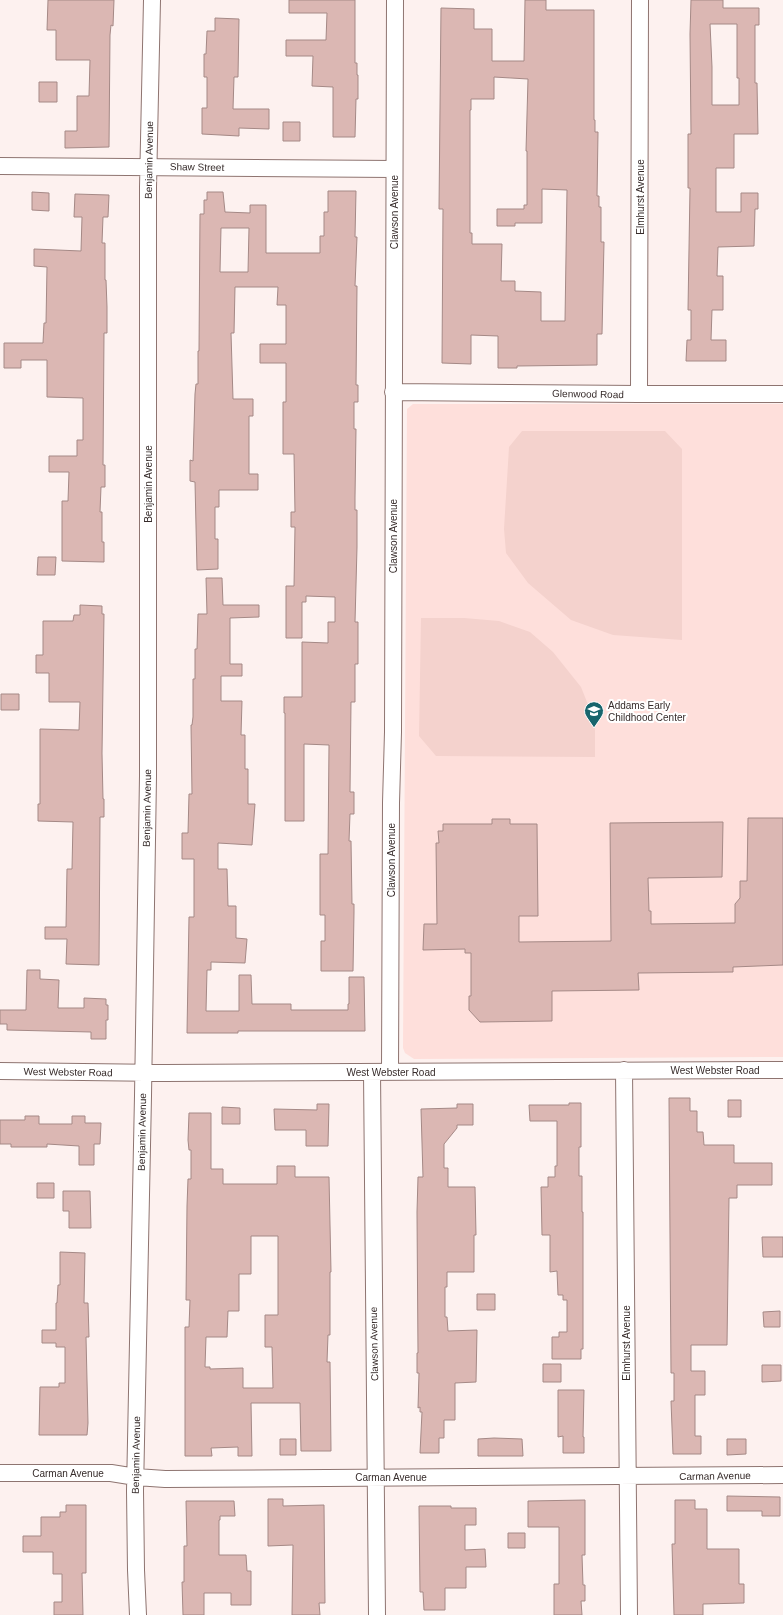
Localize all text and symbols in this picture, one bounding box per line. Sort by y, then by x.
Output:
street label: Benjamin Avenue [143,121,155,199]
street label: Elmhurst Avenue [635,159,646,235]
street label: Shaw Street [170,161,225,173]
street label: Clawson Avenue [389,174,400,249]
street label: Glenwood Road [552,388,624,400]
street label: Benjamin Avenue [143,445,154,523]
street label: Clawson Avenue [388,498,399,573]
school or university icon: Addams Early Childhood Center [583,700,605,728]
place label: Addams Early Childhood Center [608,700,686,723]
street label: Benjamin Avenue [141,769,153,847]
street label: Clawson Avenue [386,822,397,897]
street label: West Webster Road [670,1065,760,1076]
street label: West Webster Road [23,1066,113,1078]
street label: West Webster Road [346,1067,436,1078]
street label: Benjamin Avenue [136,1093,148,1171]
street label: Elmhurst Avenue [621,1305,632,1381]
street label: Clawson Avenue [368,1306,380,1381]
street label: Benjamin Avenue [130,1416,142,1494]
street label: Carman Avenue [32,1468,104,1479]
street label: Carman Avenue [679,1470,751,1482]
street label: Carman Avenue [355,1472,427,1483]

